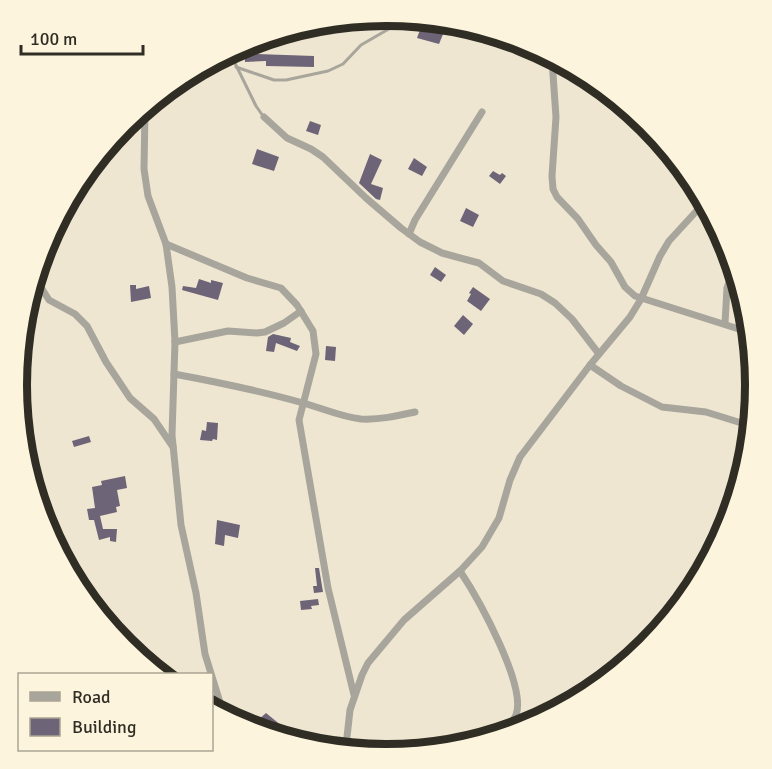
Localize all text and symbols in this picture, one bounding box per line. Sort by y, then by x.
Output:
scale bar [21,18,142,56]
text: 100 m [30,28,77,50]
legend [18,673,213,751]
text: Road [72,686,111,708]
text: Building [72,716,136,738]

